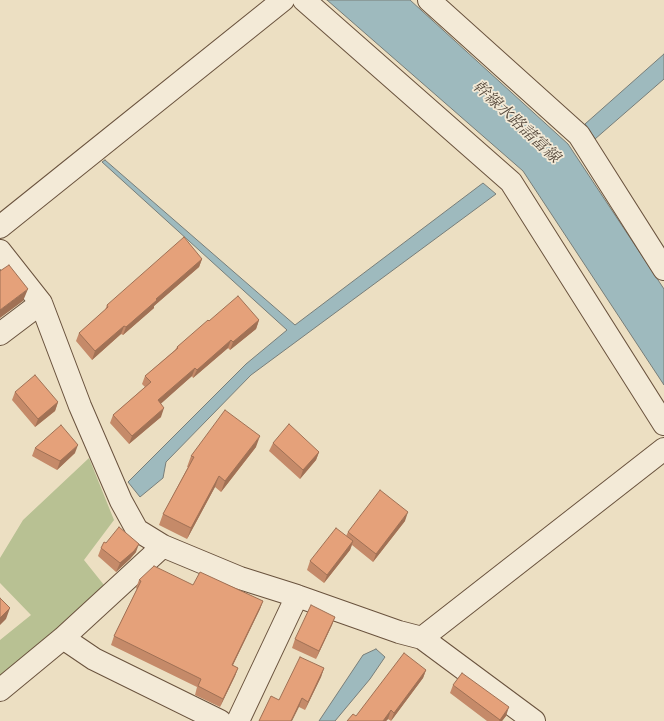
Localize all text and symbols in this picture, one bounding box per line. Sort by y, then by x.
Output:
water label: 幹線水路諸富線 [468,77,564,167]

